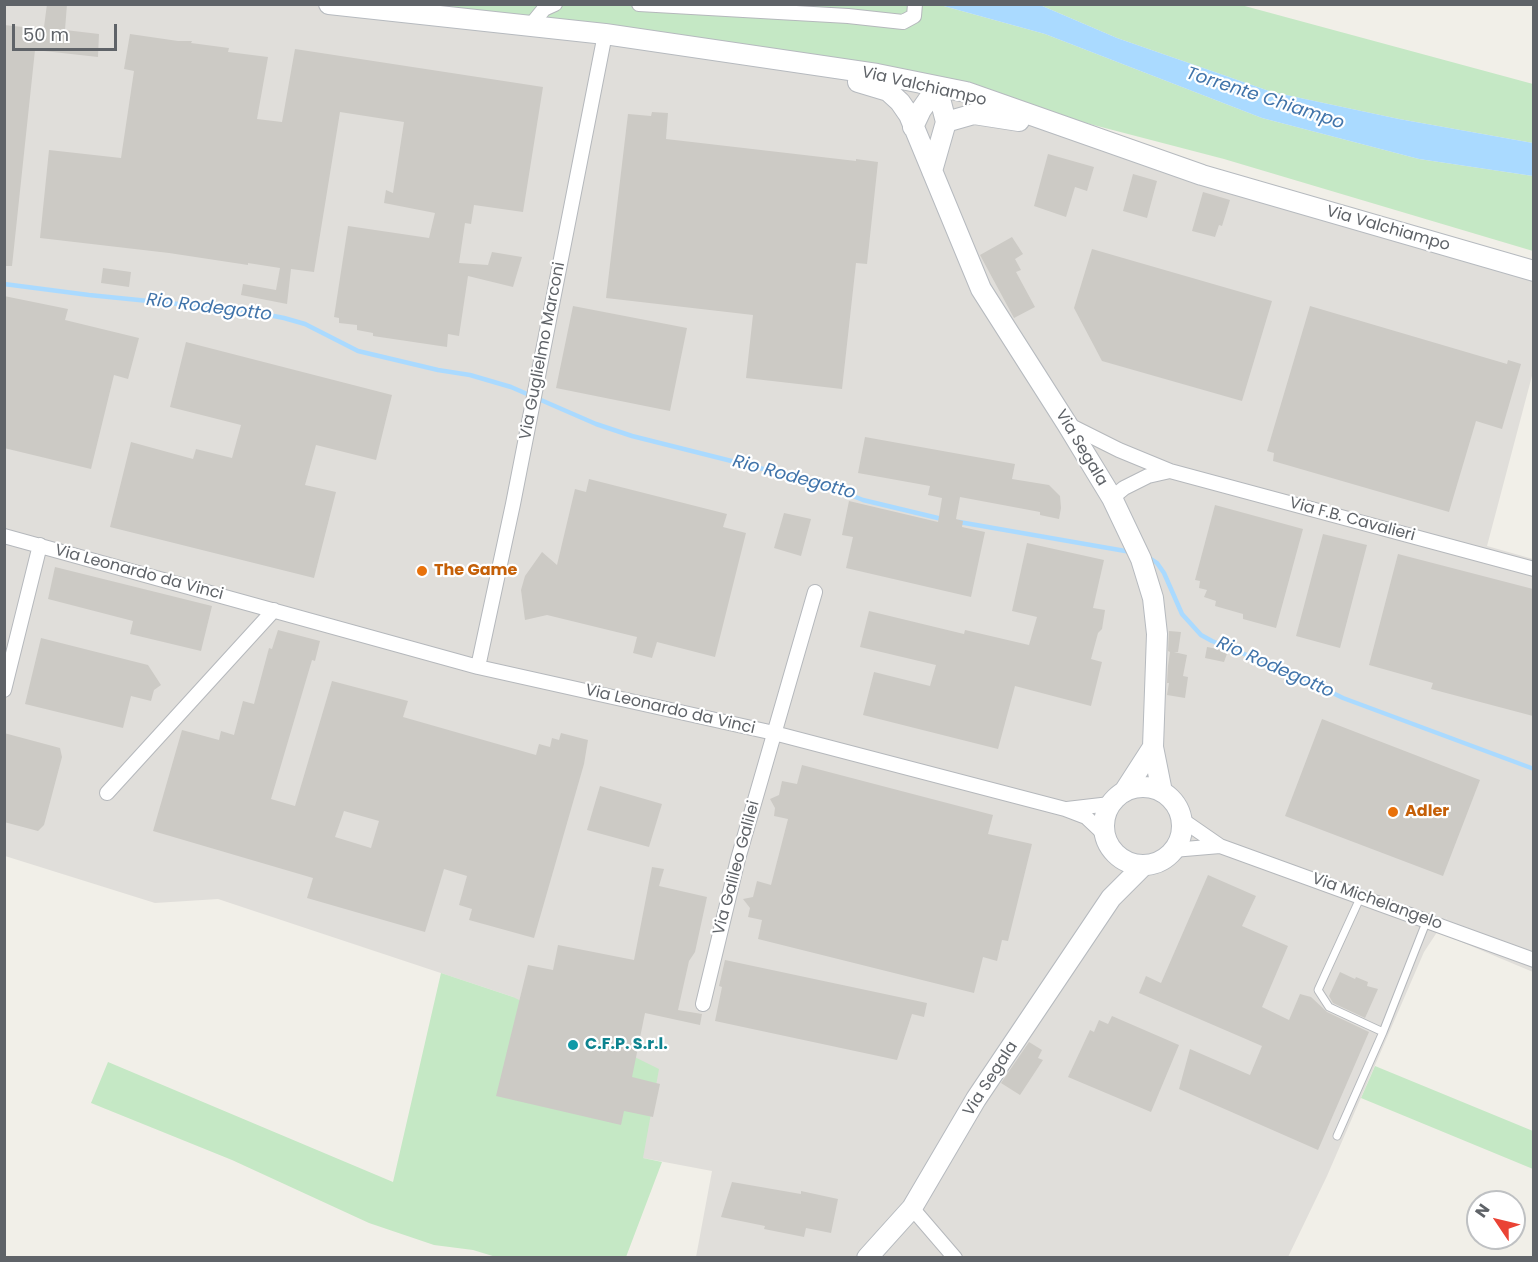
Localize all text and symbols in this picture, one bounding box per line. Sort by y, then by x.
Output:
scale bar [15,12,120,50]
text: 50 m [23,22,69,47]
street label: Via Valchiampo [860,63,988,111]
water label: Torrente Chiampo [1183,63,1347,135]
street label: Via Valchiampo [1324,202,1452,256]
street label: Via Guglielmo Marconi [516,260,570,442]
water label: Rio Rodegotto [145,290,273,326]
street label: Via Segala [1051,406,1111,490]
water label: Rio Rodegotto [730,451,858,505]
street label: Via F.B. Cavalieri [1287,494,1417,546]
street label: Via Leonardo da Vinci [53,541,225,605]
place label: The Game [434,561,517,581]
marker: The Game [415,564,429,578]
water label: Rio Rodegotto [1213,632,1337,704]
street label: Via Leonardo da Vinci [583,681,757,739]
street label: Via Galileo Galilei [710,799,764,937]
place label: Adler [1405,802,1449,822]
marker: Adler [1386,805,1400,819]
street label: Via Michelangelo [1309,869,1445,935]
place label: C.F.P. S.r.l. [585,1035,668,1055]
marker: C.F.P. S.r.l. [566,1038,580,1052]
street label: Via Segala [960,1038,1022,1120]
north arrow [1466,1190,1526,1250]
text: N [1470,1199,1495,1222]

